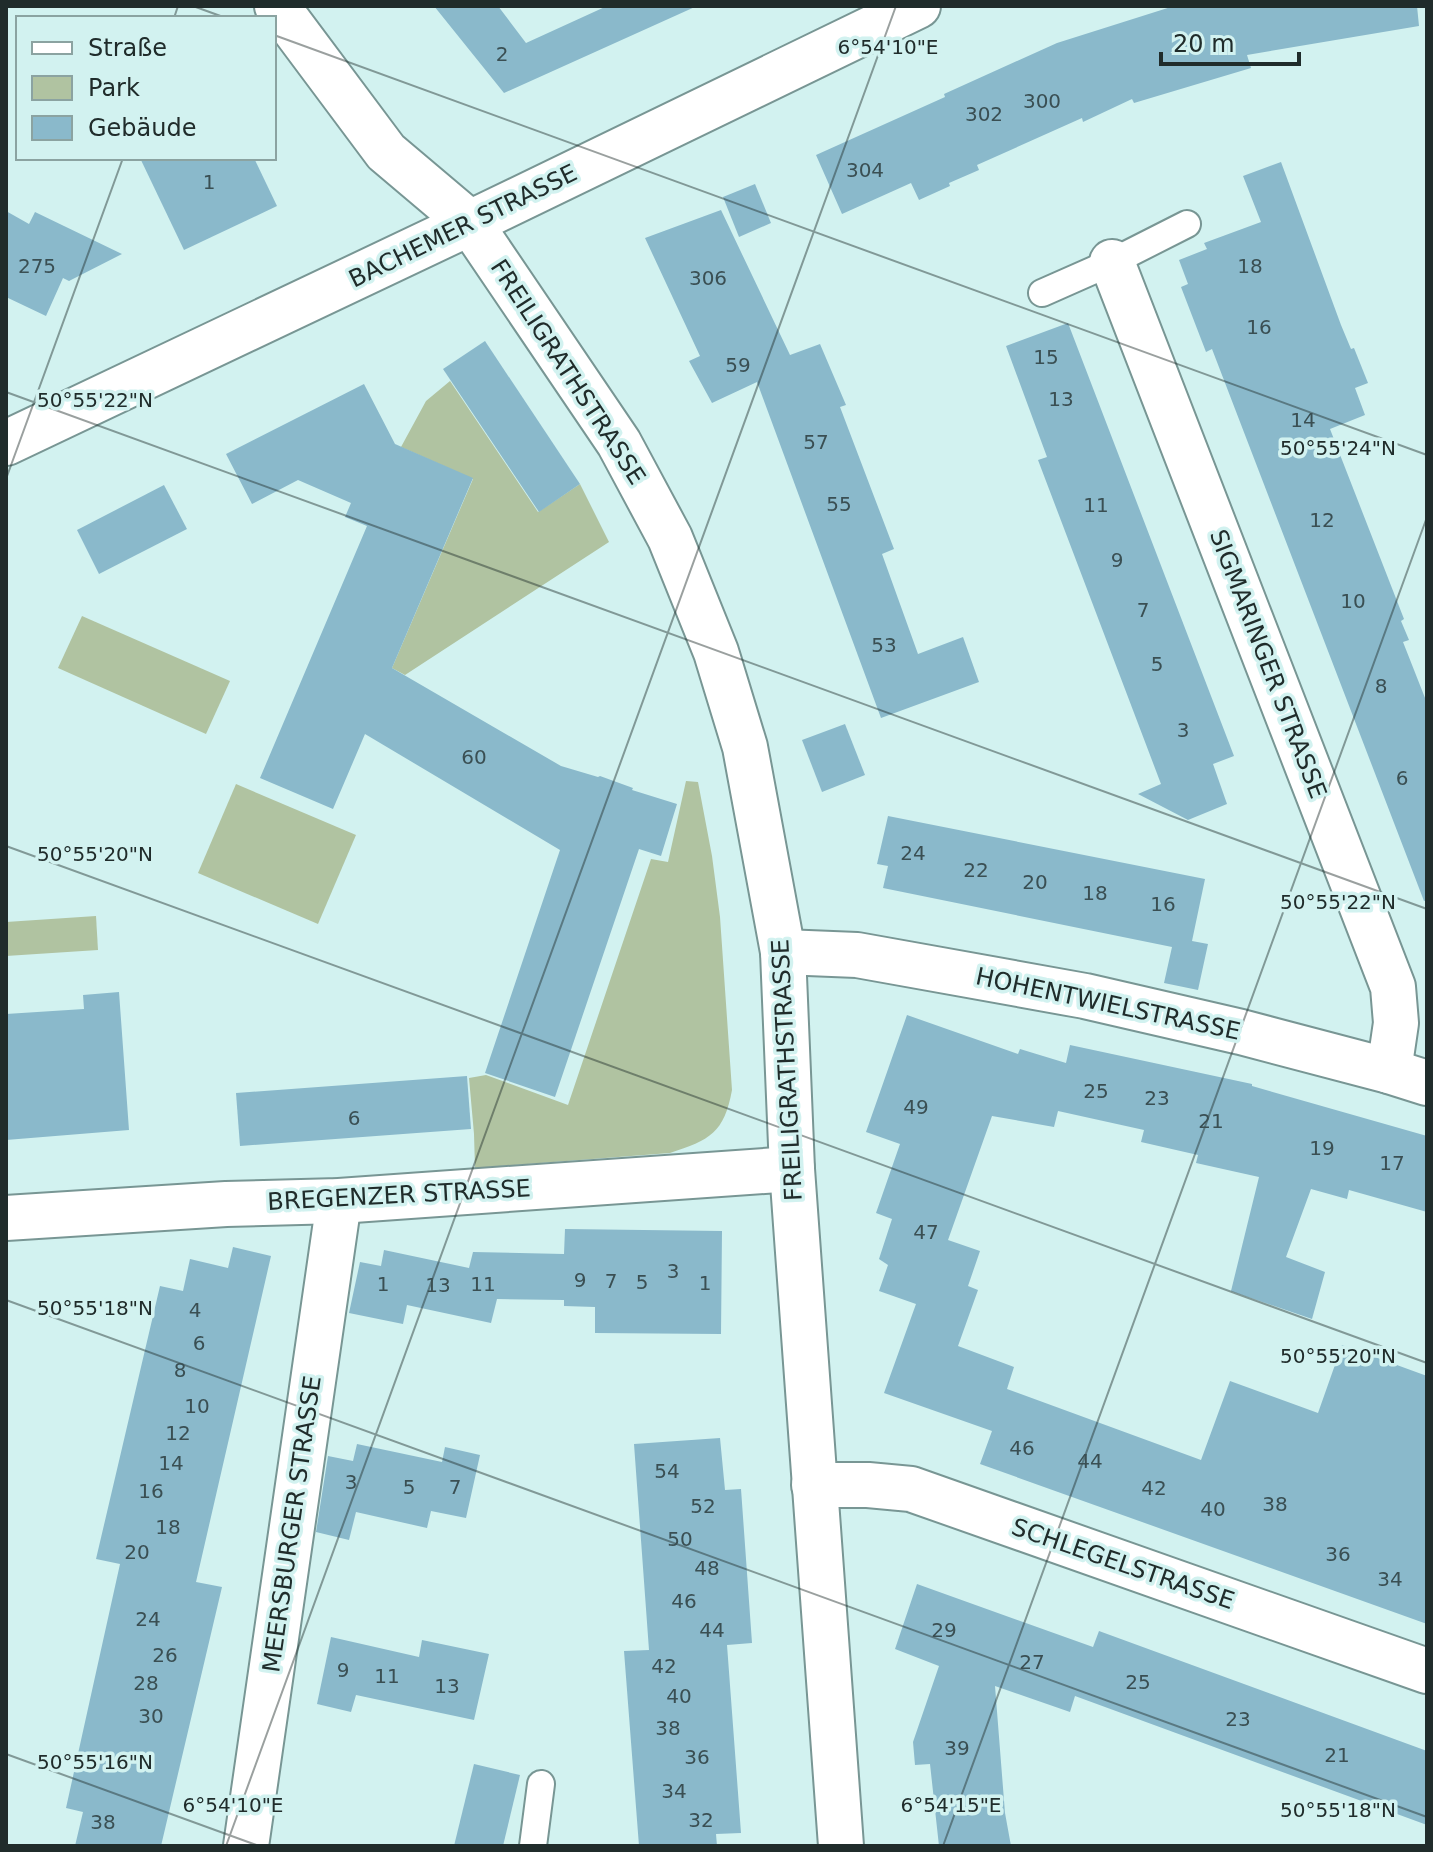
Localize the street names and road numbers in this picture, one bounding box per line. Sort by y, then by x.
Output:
street label: BACHEMER STRASSE [344,159,582,293]
street label: FREILIGRATHSTRASSE [485,254,651,490]
street label: SIGMARINGER STRASSE [1204,526,1332,802]
street label: FREILIGRATHSTRASSE [766,938,808,1202]
street label: HOHENTWIELSTRASSE [973,962,1243,1046]
street label: BREGENZER STRASSE [267,1174,531,1216]
street label: MEERSBURGER STRASSE [257,1374,327,1674]
street label: SCHLEGELSTRASSE [1008,1513,1238,1615]

